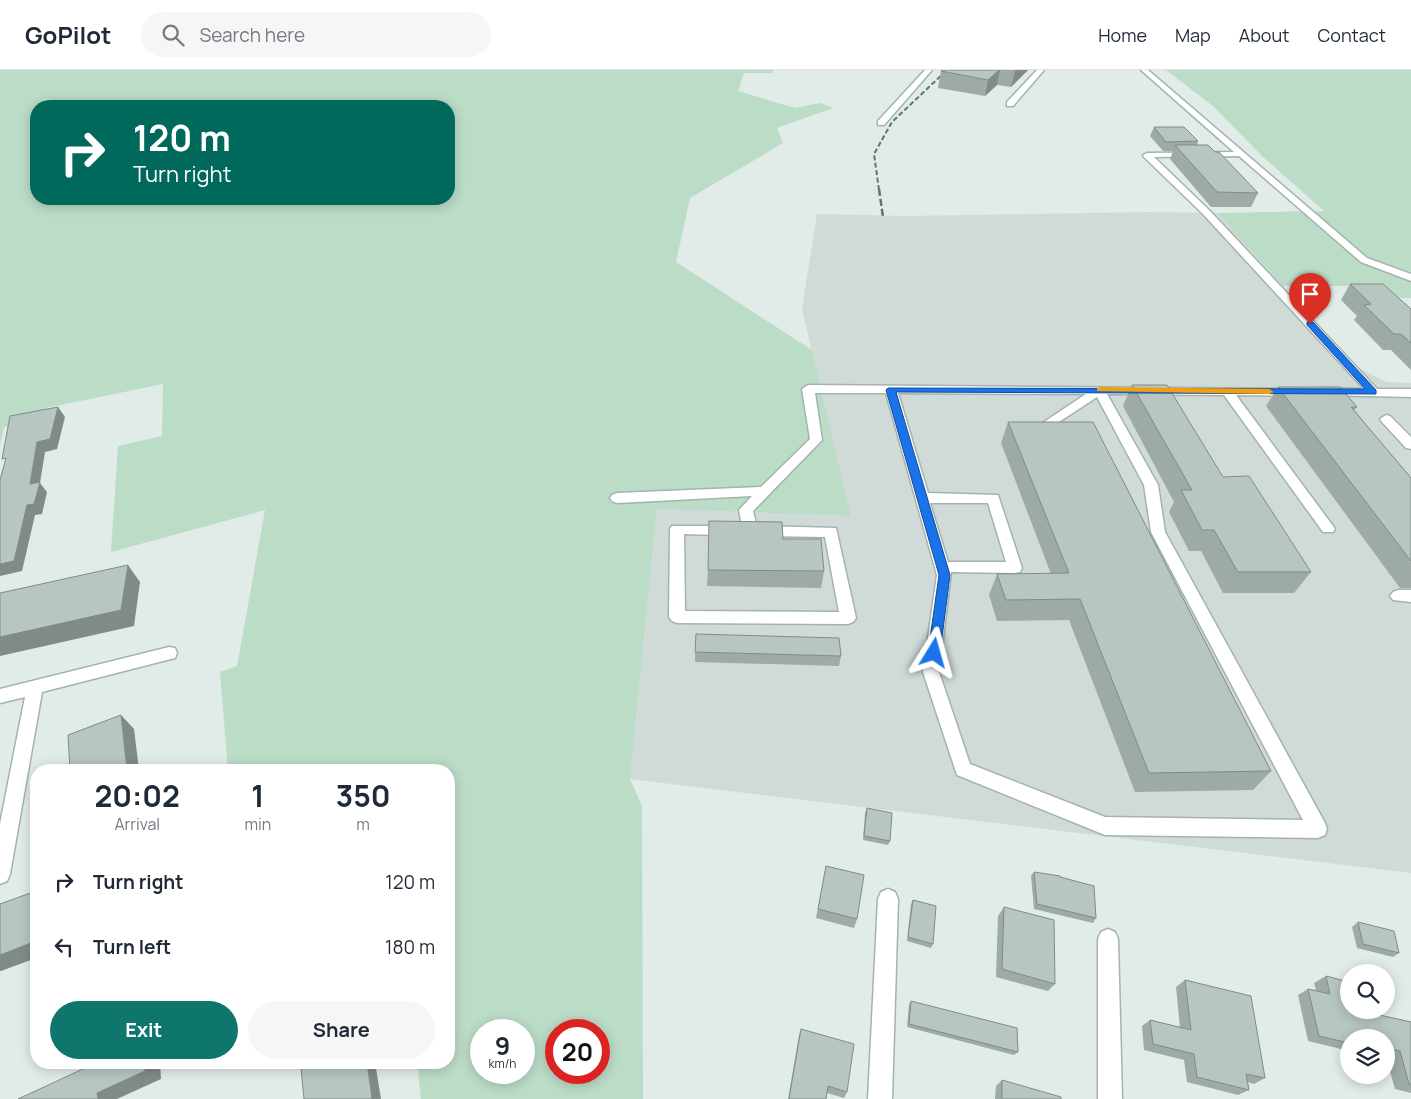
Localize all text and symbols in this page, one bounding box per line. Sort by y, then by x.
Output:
search box [141,12,491,57]
text: GoPilot [25,18,111,51]
icon: search [159,21,187,49]
text: Search here [199,22,305,48]
text: Home [1098,23,1147,47]
text: Map [1175,23,1211,47]
text: About [1239,23,1289,47]
text: Contact [1317,23,1386,47]
text: 120 m [133,114,231,162]
icon: right [50,120,115,185]
text: Turn right [133,159,231,189]
pin [1289,273,1331,324]
icon: arrive [1296,280,1324,308]
position arrow [907,626,959,678]
text: 20:02 [94,775,180,816]
text: 1 [251,775,264,816]
text: 350 [336,775,390,816]
text: Arrival [114,813,160,835]
text: min [244,813,271,835]
text: m [356,813,370,835]
icon: right [50,868,78,896]
text: Turn right [93,869,183,895]
text: 120 m [385,869,435,895]
icon: left [50,933,78,961]
text: Turn left [93,934,171,960]
text: 180 m [385,934,435,960]
map controls [1340,964,1395,1084]
button: search [1340,964,1395,1019]
button: Exit [50,1001,238,1059]
button: Share [248,1001,435,1059]
speed limit sign: 20 [545,1019,610,1084]
text: 9 [495,1028,510,1063]
button: layers [1340,1029,1395,1084]
text: km/h [489,1055,516,1072]

